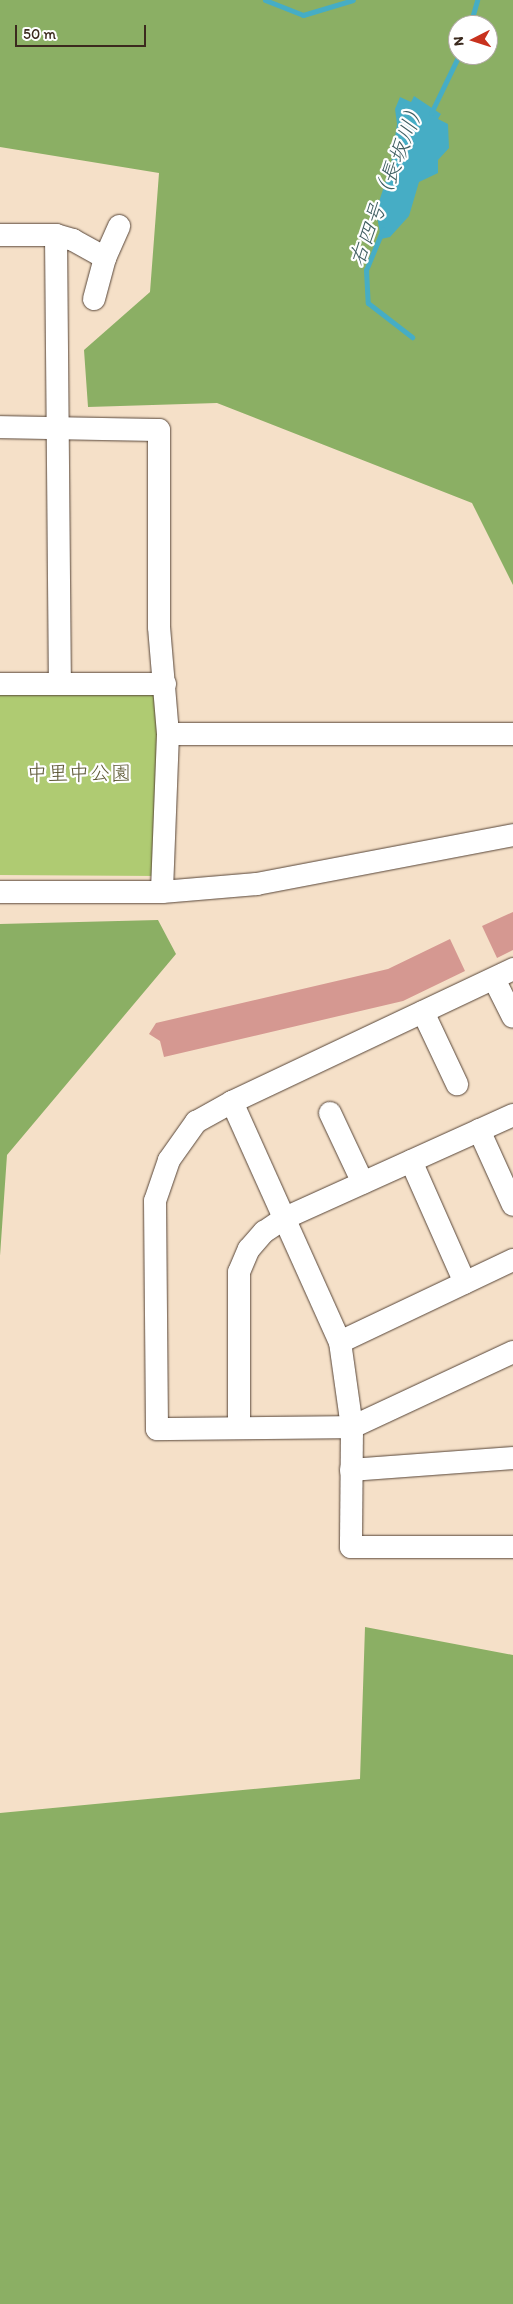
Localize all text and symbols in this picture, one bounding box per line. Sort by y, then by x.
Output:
scale bar [18,15,149,47]
north arrow [448,15,498,65]
text: 50 m [23,25,56,43]
text: N [450,36,467,47]
water label: 右四号（長坂川） [343,96,431,270]
park label: 中里中公園 [27,760,131,786]

